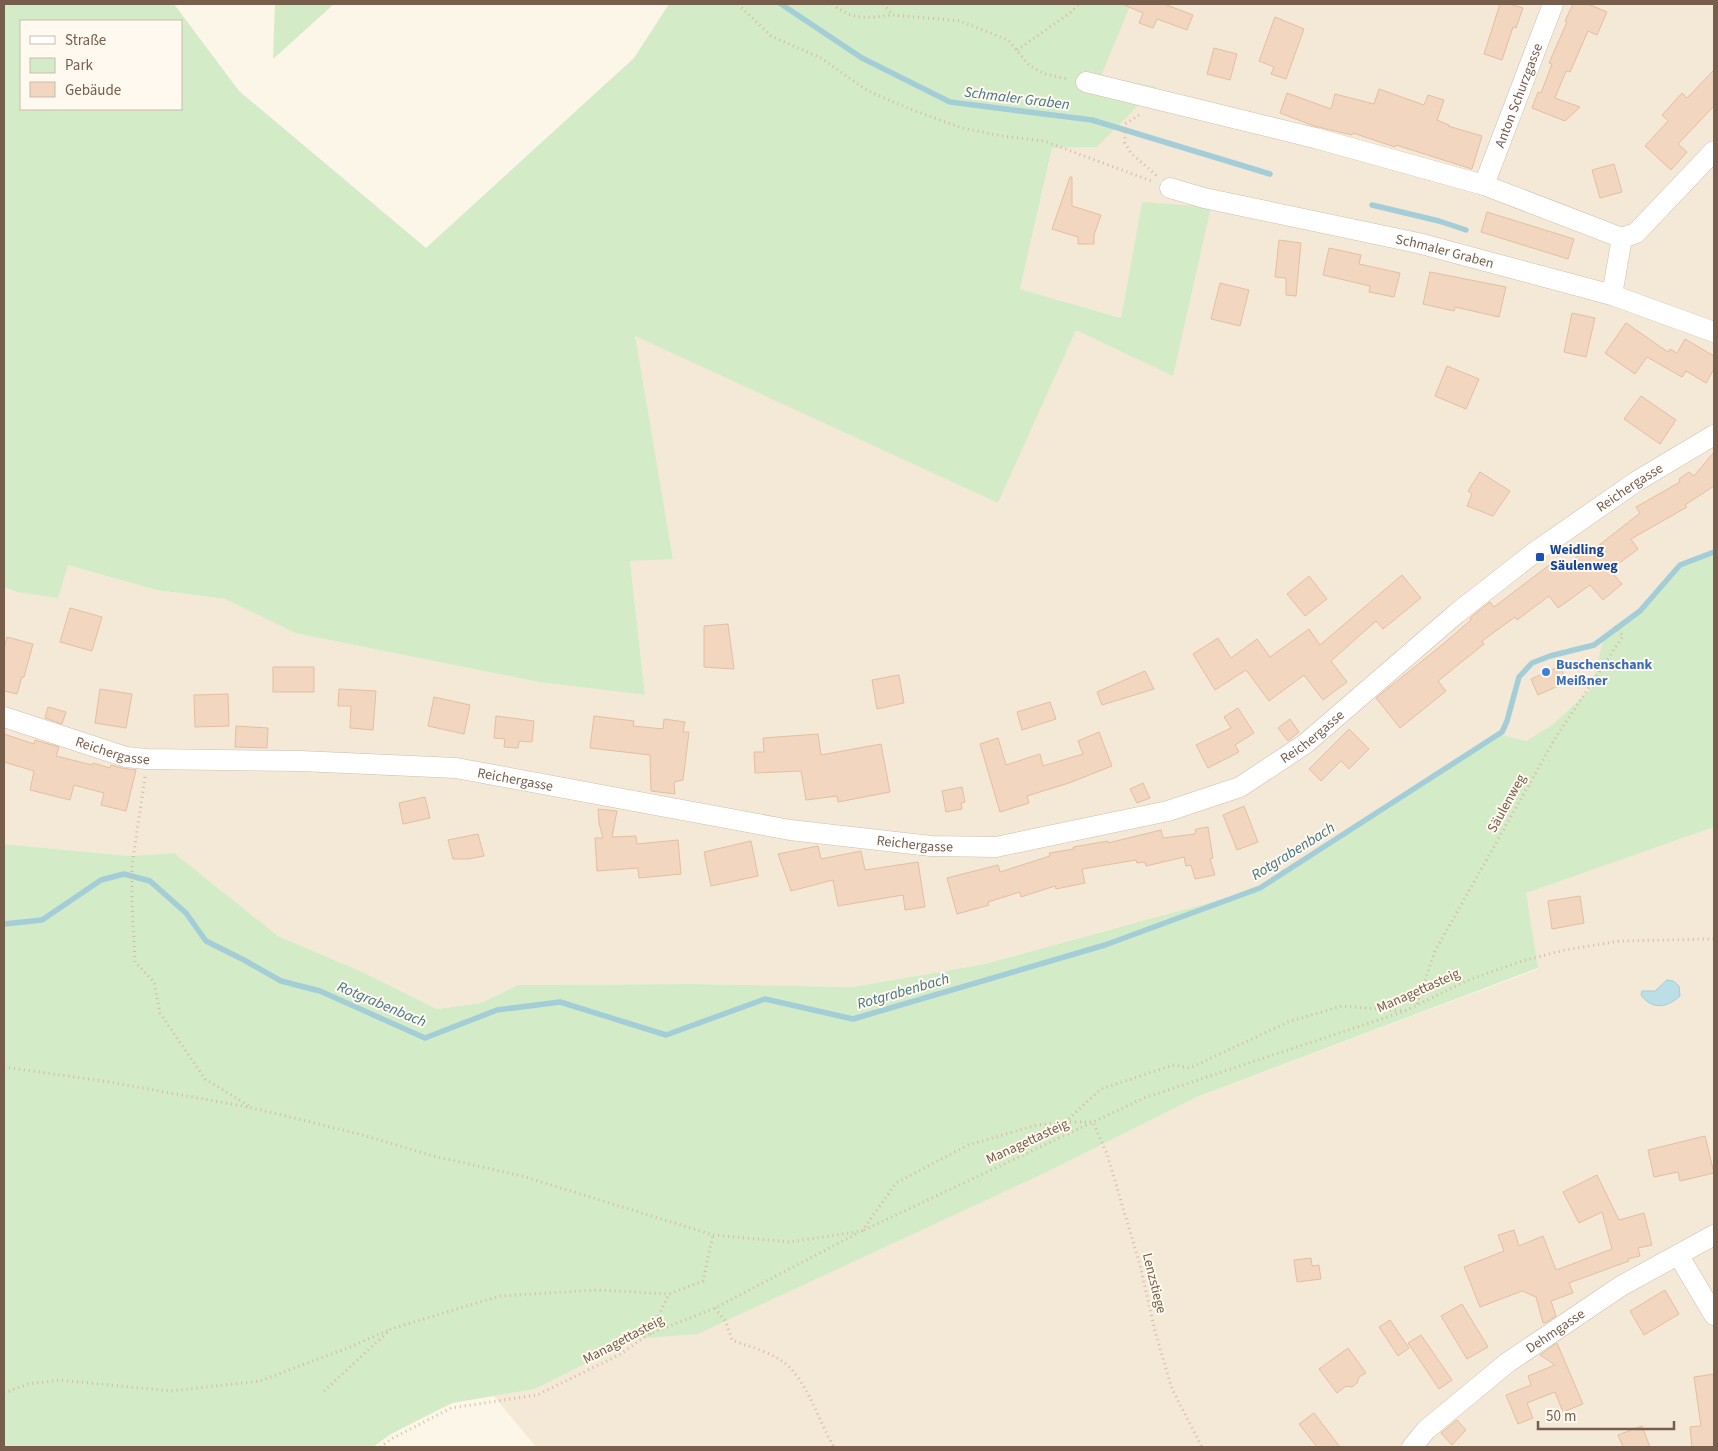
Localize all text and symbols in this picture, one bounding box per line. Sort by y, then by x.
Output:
legend [20,20,182,110]
text: Straße [65,30,106,51]
street label: Anton Schurzgasse [1490,41,1548,151]
text: Park [65,55,94,76]
text: Gebäude [65,80,121,101]
water label: Schmaler Graben [963,82,1071,115]
street label: Schmaler Graben [1394,230,1496,274]
street label: Reichergasse [1592,459,1667,517]
place label: Weidling Säulenweg [1550,540,1618,576]
marker: Weidling Säulenweg [1534,551,1546,563]
place label: Buschenschank Meißner [1556,655,1653,691]
marker: Buschenschank Meißner [1540,666,1552,678]
street label: Reichergasse [1277,706,1349,769]
street label: Reichergasse [73,732,150,770]
street label: Reichergasse [476,763,555,797]
street label: Säulenweg [1483,771,1531,836]
water label: Rotgrabenbach [1247,817,1339,886]
street label: Reichergasse [876,831,953,857]
street label: Managettasteig [1374,964,1463,1018]
water label: Rotgrabenbach [855,968,952,1015]
water label: Rotgrabenbach [334,976,430,1033]
street label: Managettasteig [983,1114,1072,1170]
street label: Lenzstiege [1137,1251,1171,1316]
street label: Dehmgasse [1522,1304,1589,1359]
street label: Managettasteig [579,1310,668,1370]
scale bar [1538,1398,1674,1430]
text: 50 m [1546,1406,1576,1427]

